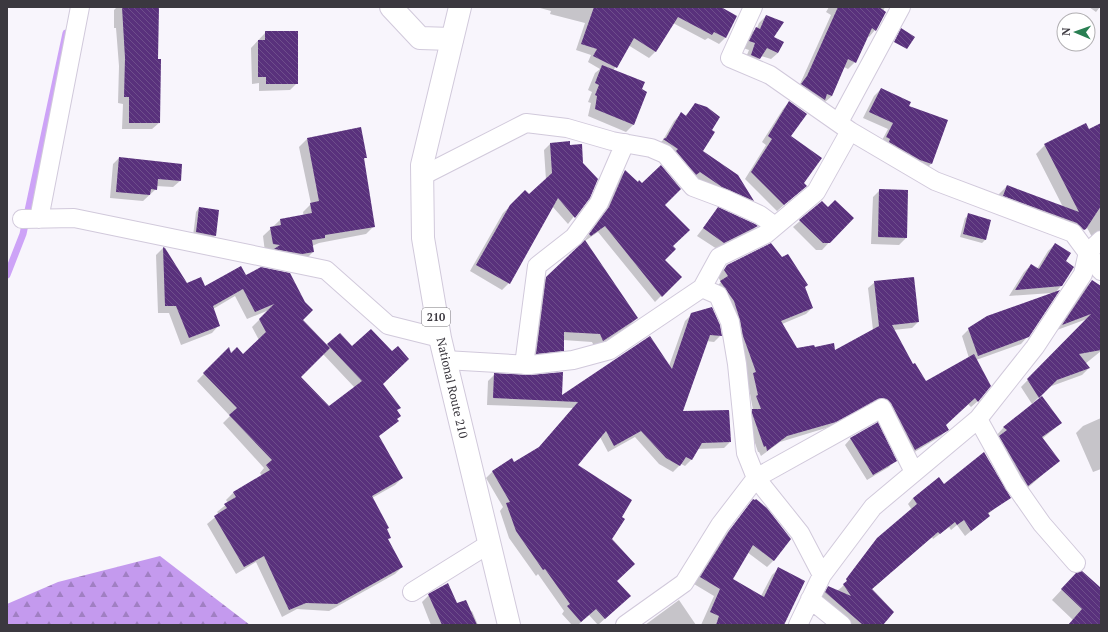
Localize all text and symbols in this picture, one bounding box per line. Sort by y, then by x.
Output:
north arrow [1056,12,1096,52]
text: N [1059,27,1073,36]
road number: 210 [422,308,450,326]
street label: National Route 210 [434,336,471,440]

